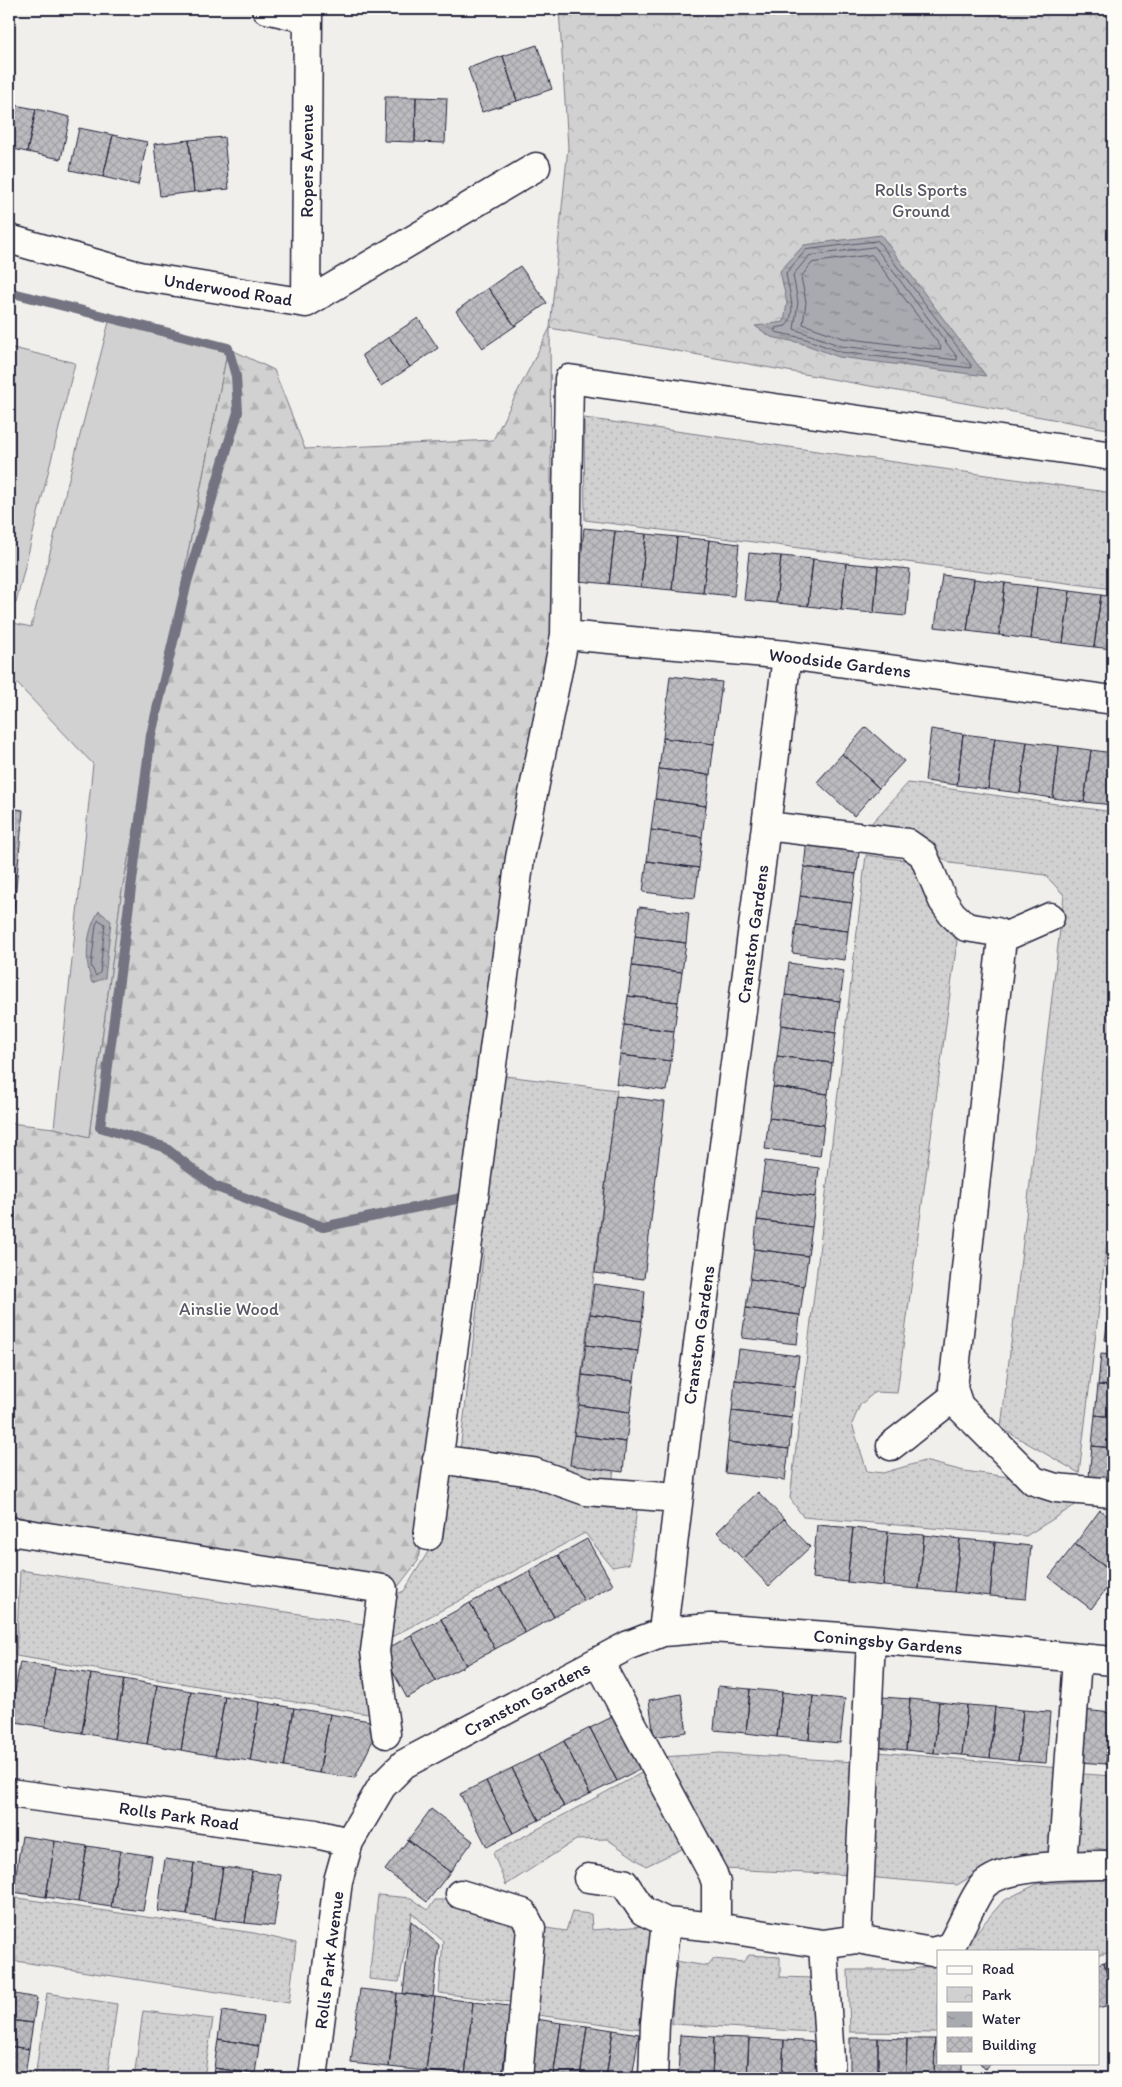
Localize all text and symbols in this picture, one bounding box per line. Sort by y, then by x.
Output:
street label: Ropers Avenue [296,104,318,218]
park label: Rolls Sports Ground [875,179,967,222]
street label: Underwood Road [162,269,294,311]
street label: Woodside Gardens [768,643,912,683]
street label: Cranston Gardens [732,863,774,1005]
street label: Cranston Gardens [678,1264,720,1406]
park label: Ainslie Wood [179,1298,279,1320]
street label: Coningsby Gardens [812,1625,964,1659]
street label: Cranston Gardens [460,1656,594,1742]
street label: Rolls Park Road [117,1797,241,1835]
street label: Rolls Park Avenue [310,1890,348,2030]
legend [937,1950,1100,2064]
text: Road [982,1960,1015,1978]
text: Park [982,1986,1012,2004]
text: Water [982,2010,1021,2028]
text: Building [982,2036,1036,2054]

